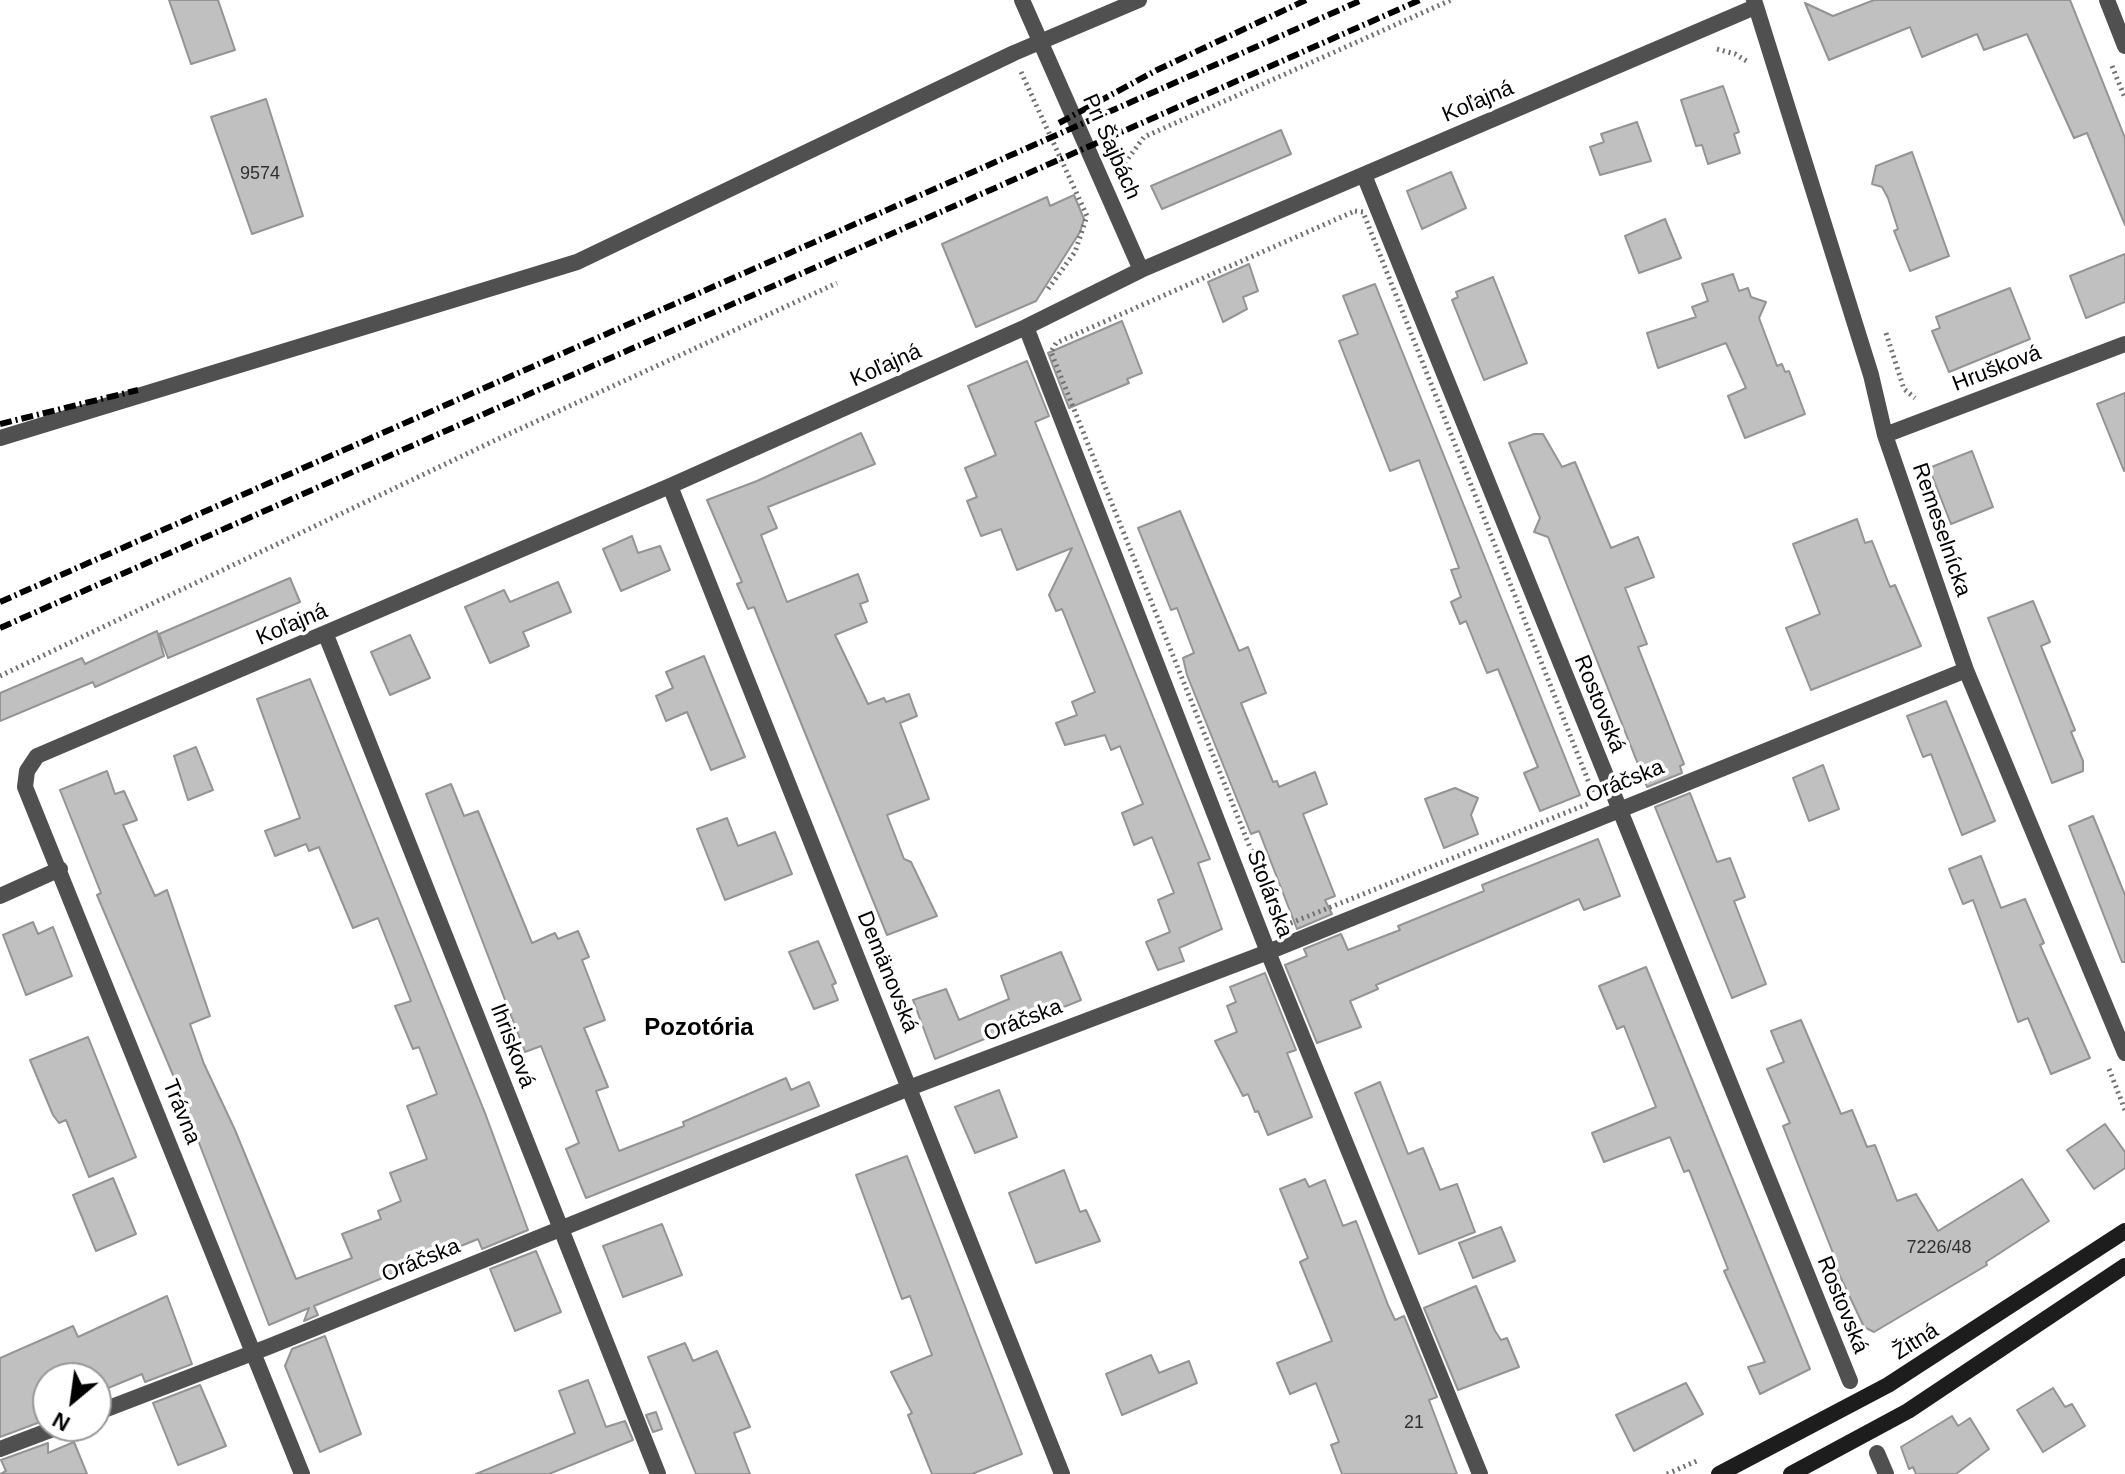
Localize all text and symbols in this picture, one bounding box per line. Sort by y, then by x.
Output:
street label: Koľajná [1438,75,1518,129]
street label: Pri Šajbách [1076,90,1146,204]
house number: 9574 [240,163,280,185]
street label: Koľajná [846,339,926,393]
street label: Hrušková [1949,340,2045,398]
street label: Remeselnícka [1906,460,1976,600]
street label: Koľajná [252,598,332,652]
street label: Rostovská [1568,651,1630,757]
street label: Oráčska [1582,754,1668,810]
street label: Stolárska [1240,846,1298,942]
street label: Demänovská [851,908,923,1036]
street label: Oráčska [980,994,1066,1048]
street label: Ihrisková [484,1000,540,1092]
district label: Pozotória [644,1014,754,1042]
street label: Trávna [156,1076,206,1148]
street label: Oráčska [378,1233,464,1289]
house number: 7226/48 [1906,1237,1972,1259]
street label: Rostovská [1811,1252,1873,1358]
street label: Žitná [1888,1318,1944,1366]
north arrow [32,1362,112,1442]
text: N [48,1407,74,1436]
house number: 21 [1404,1412,1424,1434]

